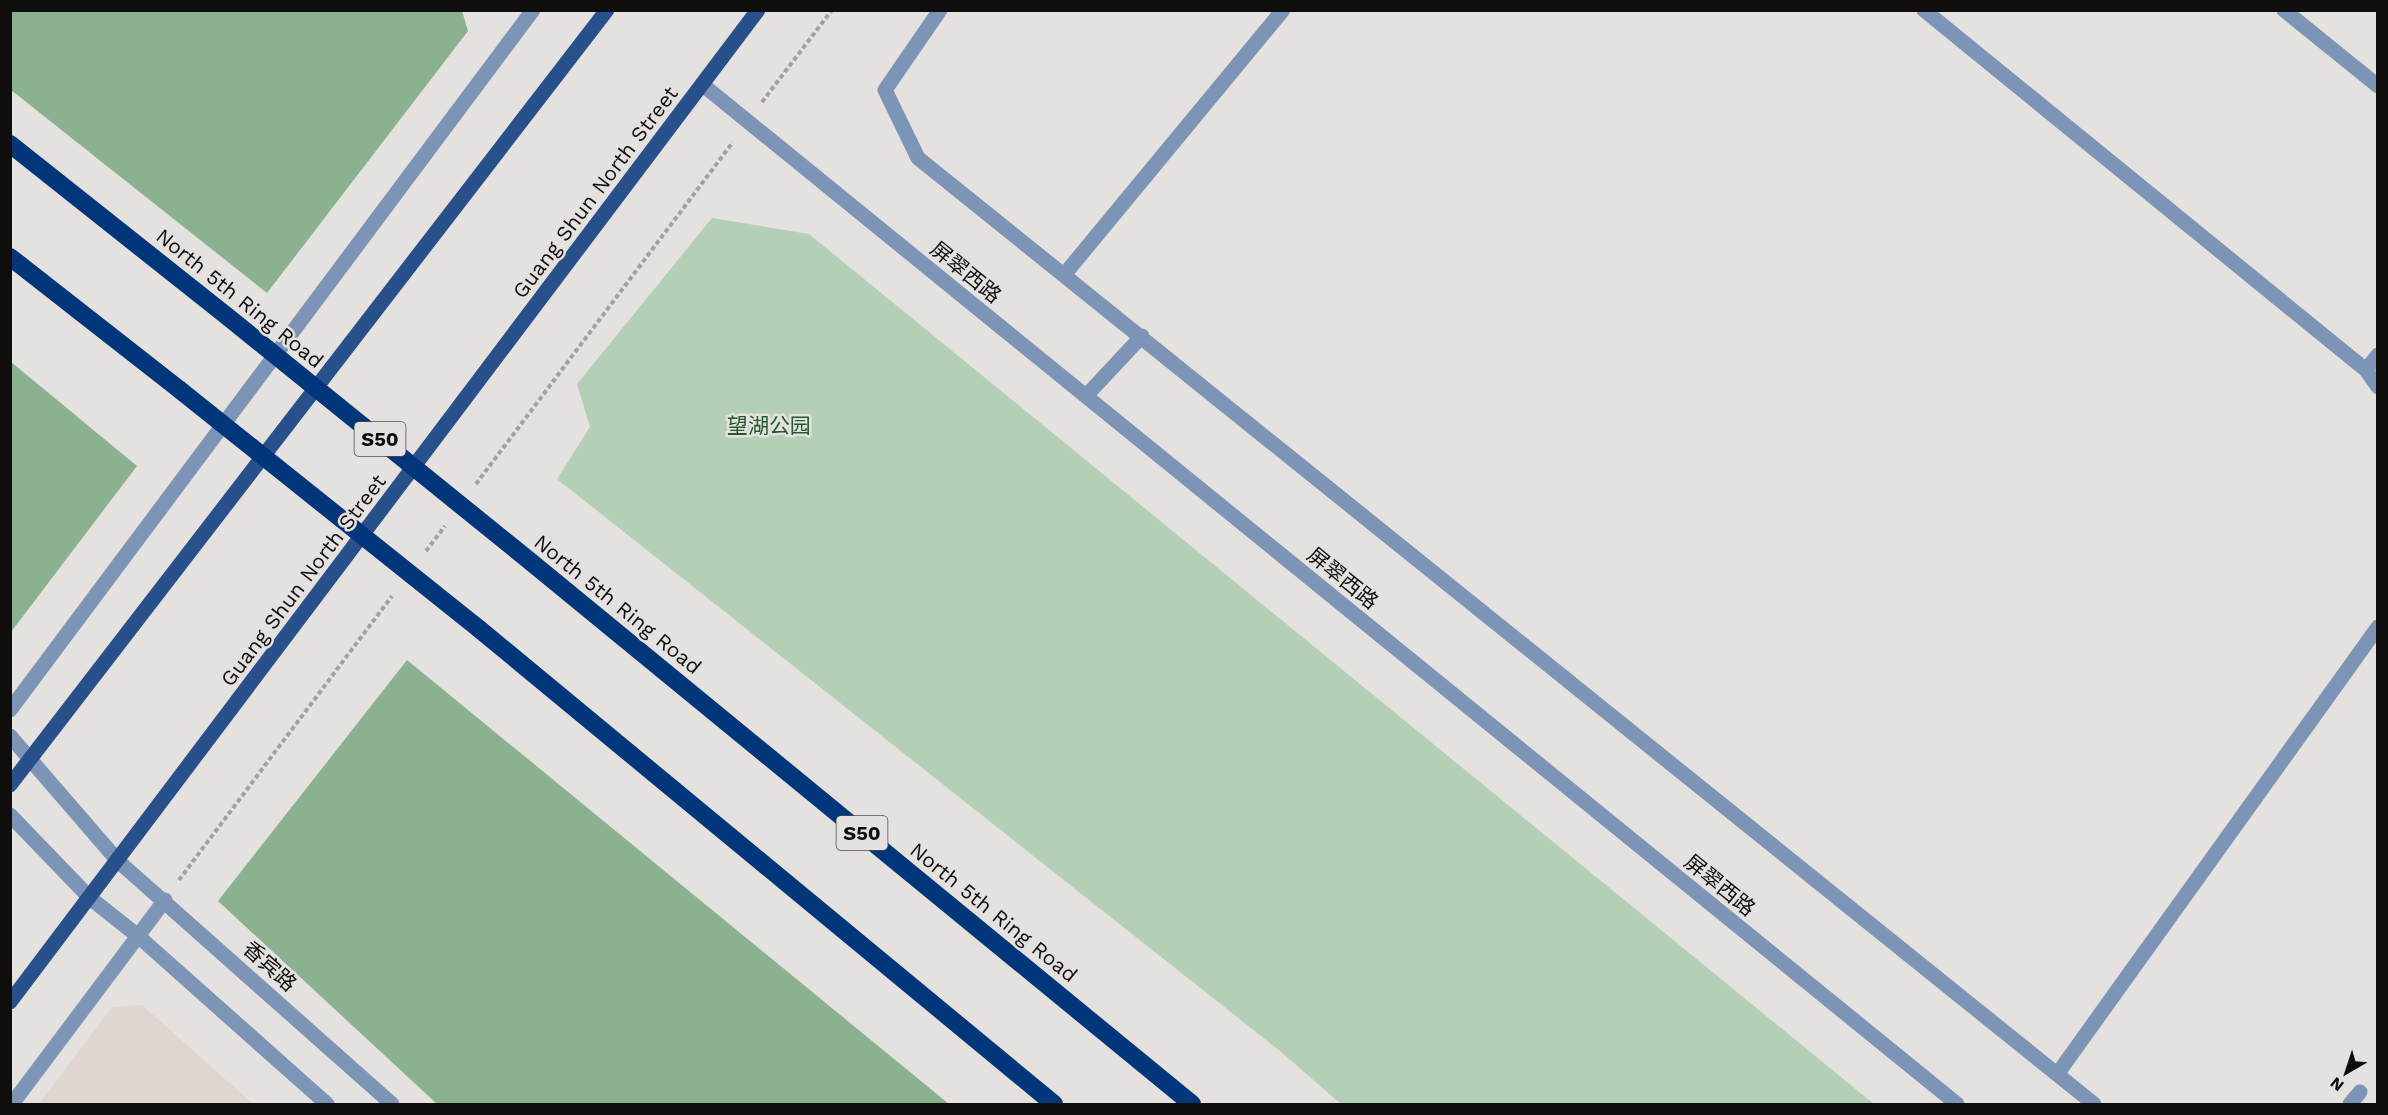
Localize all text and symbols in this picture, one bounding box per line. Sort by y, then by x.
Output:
street label: Guang Shun North Street [507,81,683,303]
street label: North 5th Ring Road [151,223,329,373]
street label: 屏翠西路 [925,236,1007,308]
park label: 望湖公园 [727,413,811,438]
road number: S50 [354,422,406,456]
street label: Guang Shun North Street [215,469,391,691]
street label: North 5th Ring Road [529,529,707,679]
street label: 屏翠西路 [1302,542,1384,614]
road number: S50 [836,816,888,850]
street label: North 5th Ring Road [905,837,1083,987]
street label: 屏翠西路 [1679,849,1761,921]
street label: 香宾路 [238,936,302,996]
north arrow [2316,1043,2376,1103]
text: N [2326,1073,2347,1095]

